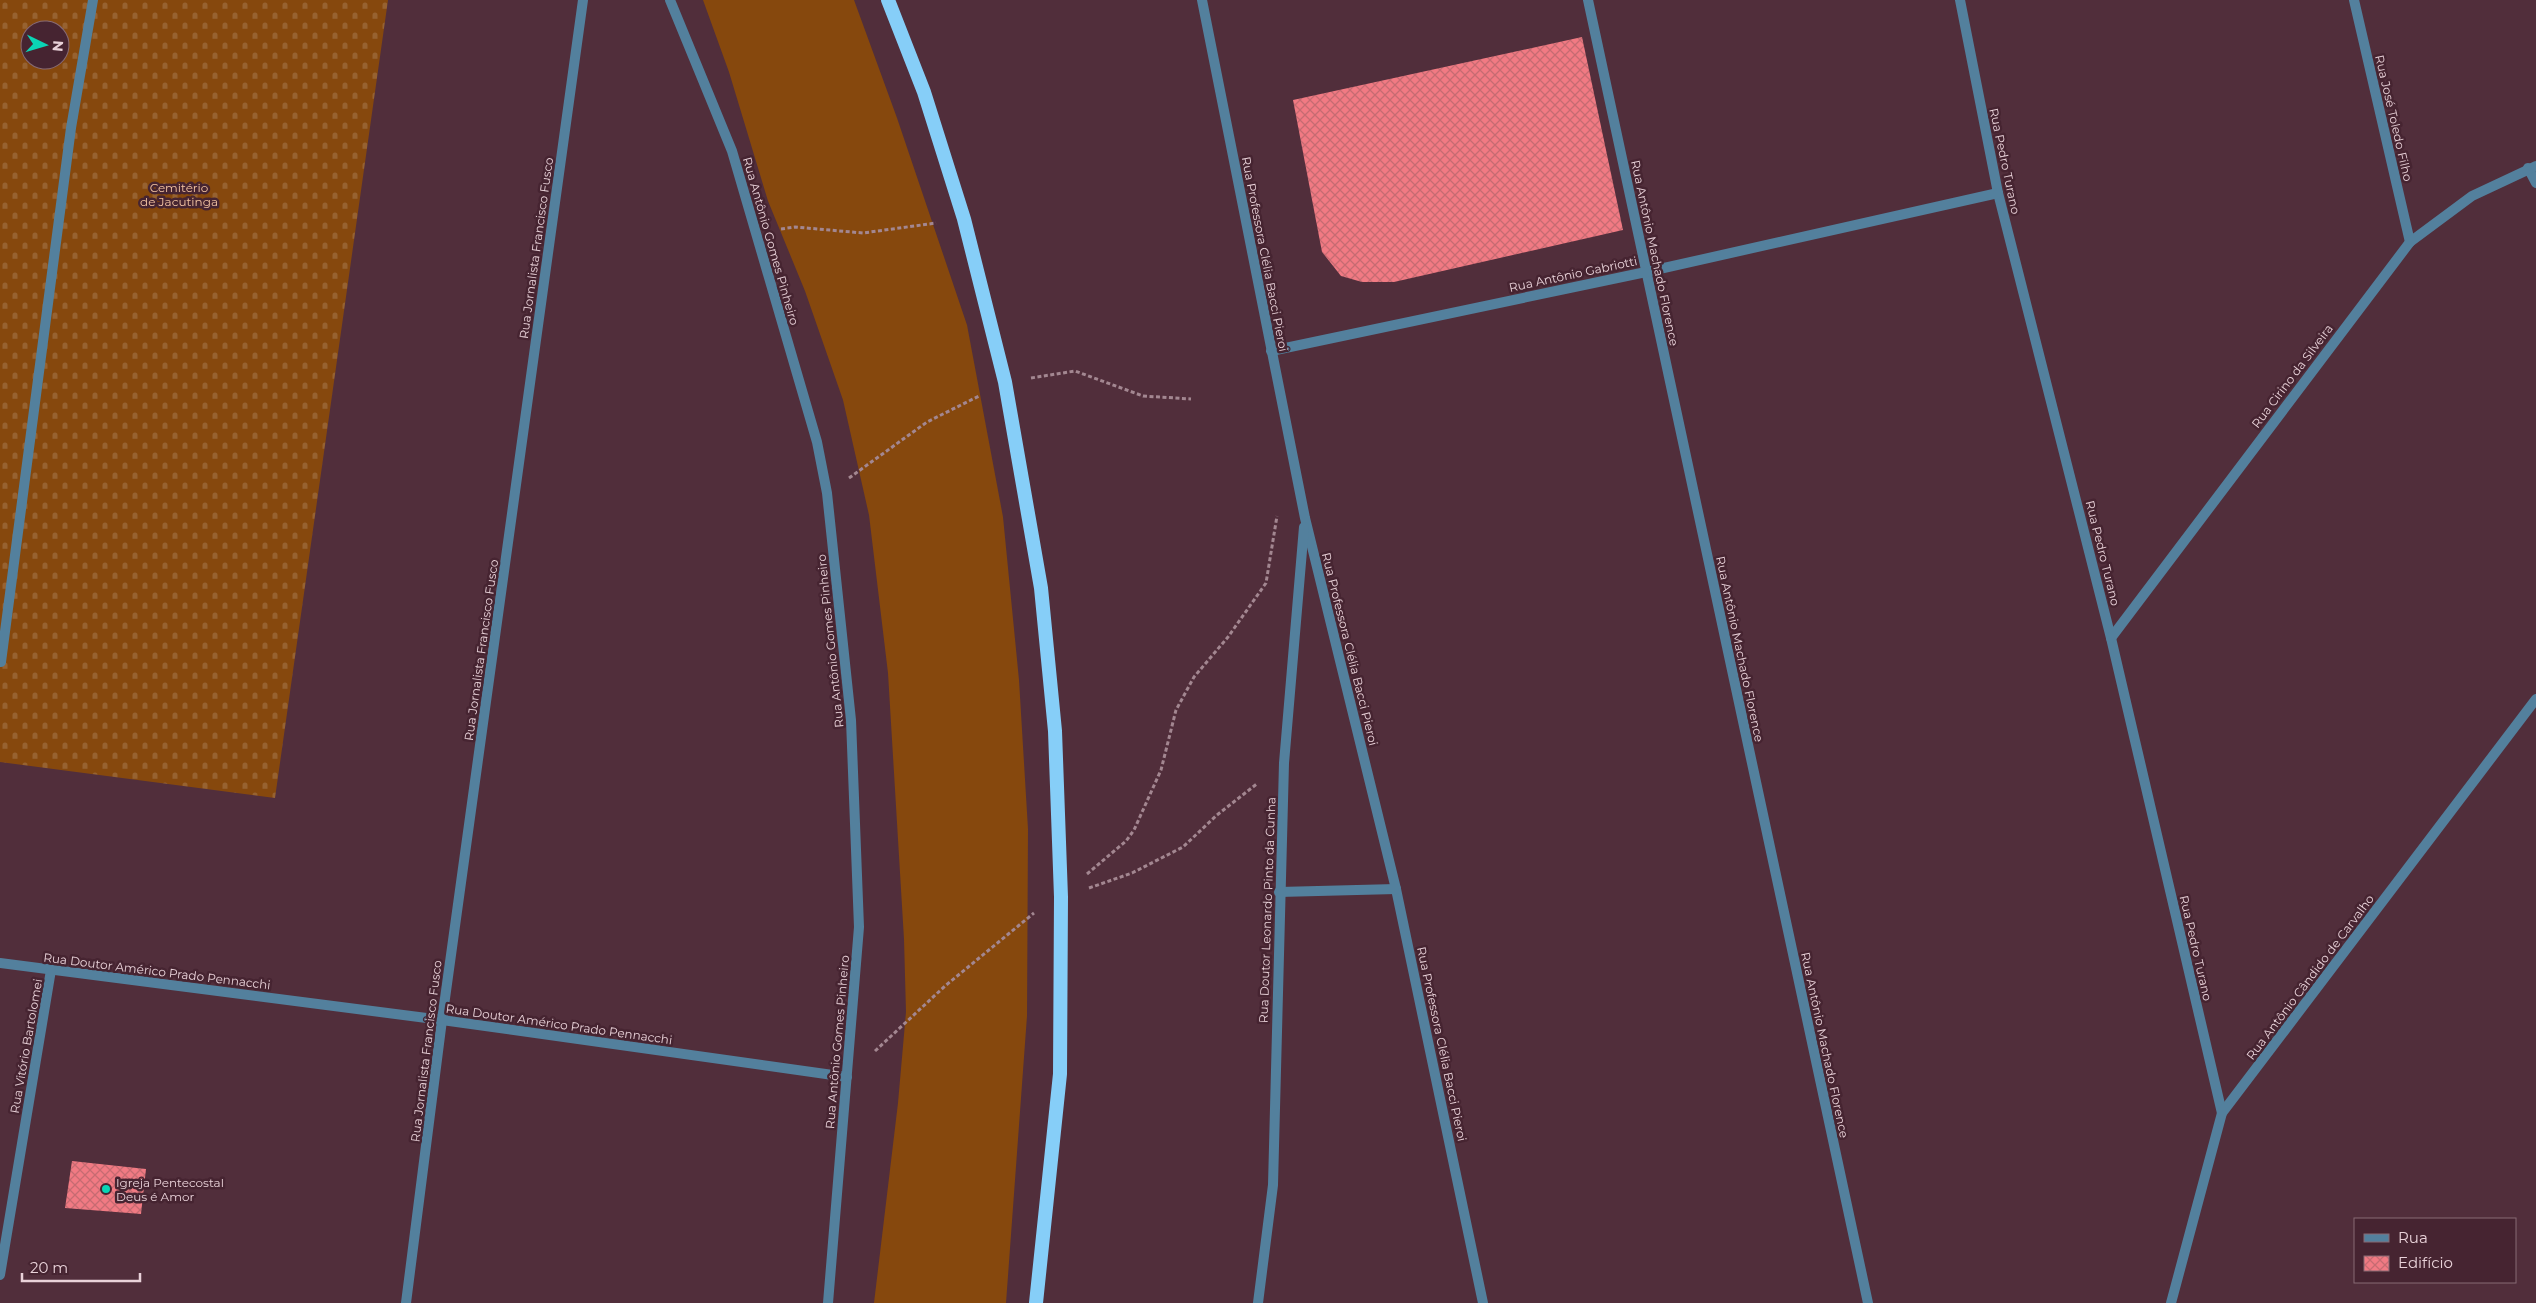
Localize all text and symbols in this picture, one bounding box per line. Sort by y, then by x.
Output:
north arrow [20,20,70,70]
text: N [48,40,67,53]
street label: Rua José Toledo Filho [2372,53,2416,183]
street label: Rua Pedro Turano [1986,107,2024,215]
street label: Rua Antônio Gomes Pinheiro [740,155,802,327]
street label: Rua Professora Clélia Bacci Pieroi [1239,155,1291,353]
street label: Rua Jornalista Francisco Fusco [516,156,556,340]
street label: Rua Antônio Machado Florence [1628,159,1682,347]
park label: Cemitério de Jacutinga [140,180,218,209]
street label: Rua Antônio Gabriotti [1508,253,1638,295]
street label: Rua Cirino da Silveira [2248,321,2336,431]
street label: Rua Pedro Turano [2083,499,2123,607]
street label: Rua Professora Clélia Bacci Pieroi [1319,551,1381,747]
street label: Rua Antônio Gomes Pinheiro [813,554,847,728]
street label: Rua Antônio Machado Florence [1713,555,1767,743]
street label: Rua Jornalista Francisco Fusco [461,558,501,742]
street label: Rua Doutor Leonardo Pinto da Cunha [1256,797,1278,1023]
street label: Rua Antônio Cândido de Carvalho [2243,891,2377,1063]
street label: Rua Pedro Turano [2177,894,2215,1002]
street label: Rua Professora Clélia Bacci Pieroi [1414,945,1470,1143]
street label: Rua Doutor Américo Prado Pennacchi [43,950,271,992]
street label: Rua Antônio Machado Florence [1798,951,1852,1139]
street label: Rua Antônio Gomes Pinheiro [822,954,852,1130]
street label: Rua Jornalista Francisco Fusco [407,959,445,1143]
street label: Rua Vitório Bartolomei [7,978,45,1114]
street label: Rua Doutor Américo Prado Pennacchi [445,1001,673,1047]
place label: Igreja Pentecostal Deus é Amor [116,1175,224,1204]
marker: Igreja Pentecostal Deus é Amor [100,1183,112,1195]
legend [2354,1218,2516,1283]
text: Rua [2398,1228,2428,1247]
scale bar [22,1250,140,1282]
text: Edifício [2398,1253,2453,1272]
text: 20 m [30,1258,68,1277]

